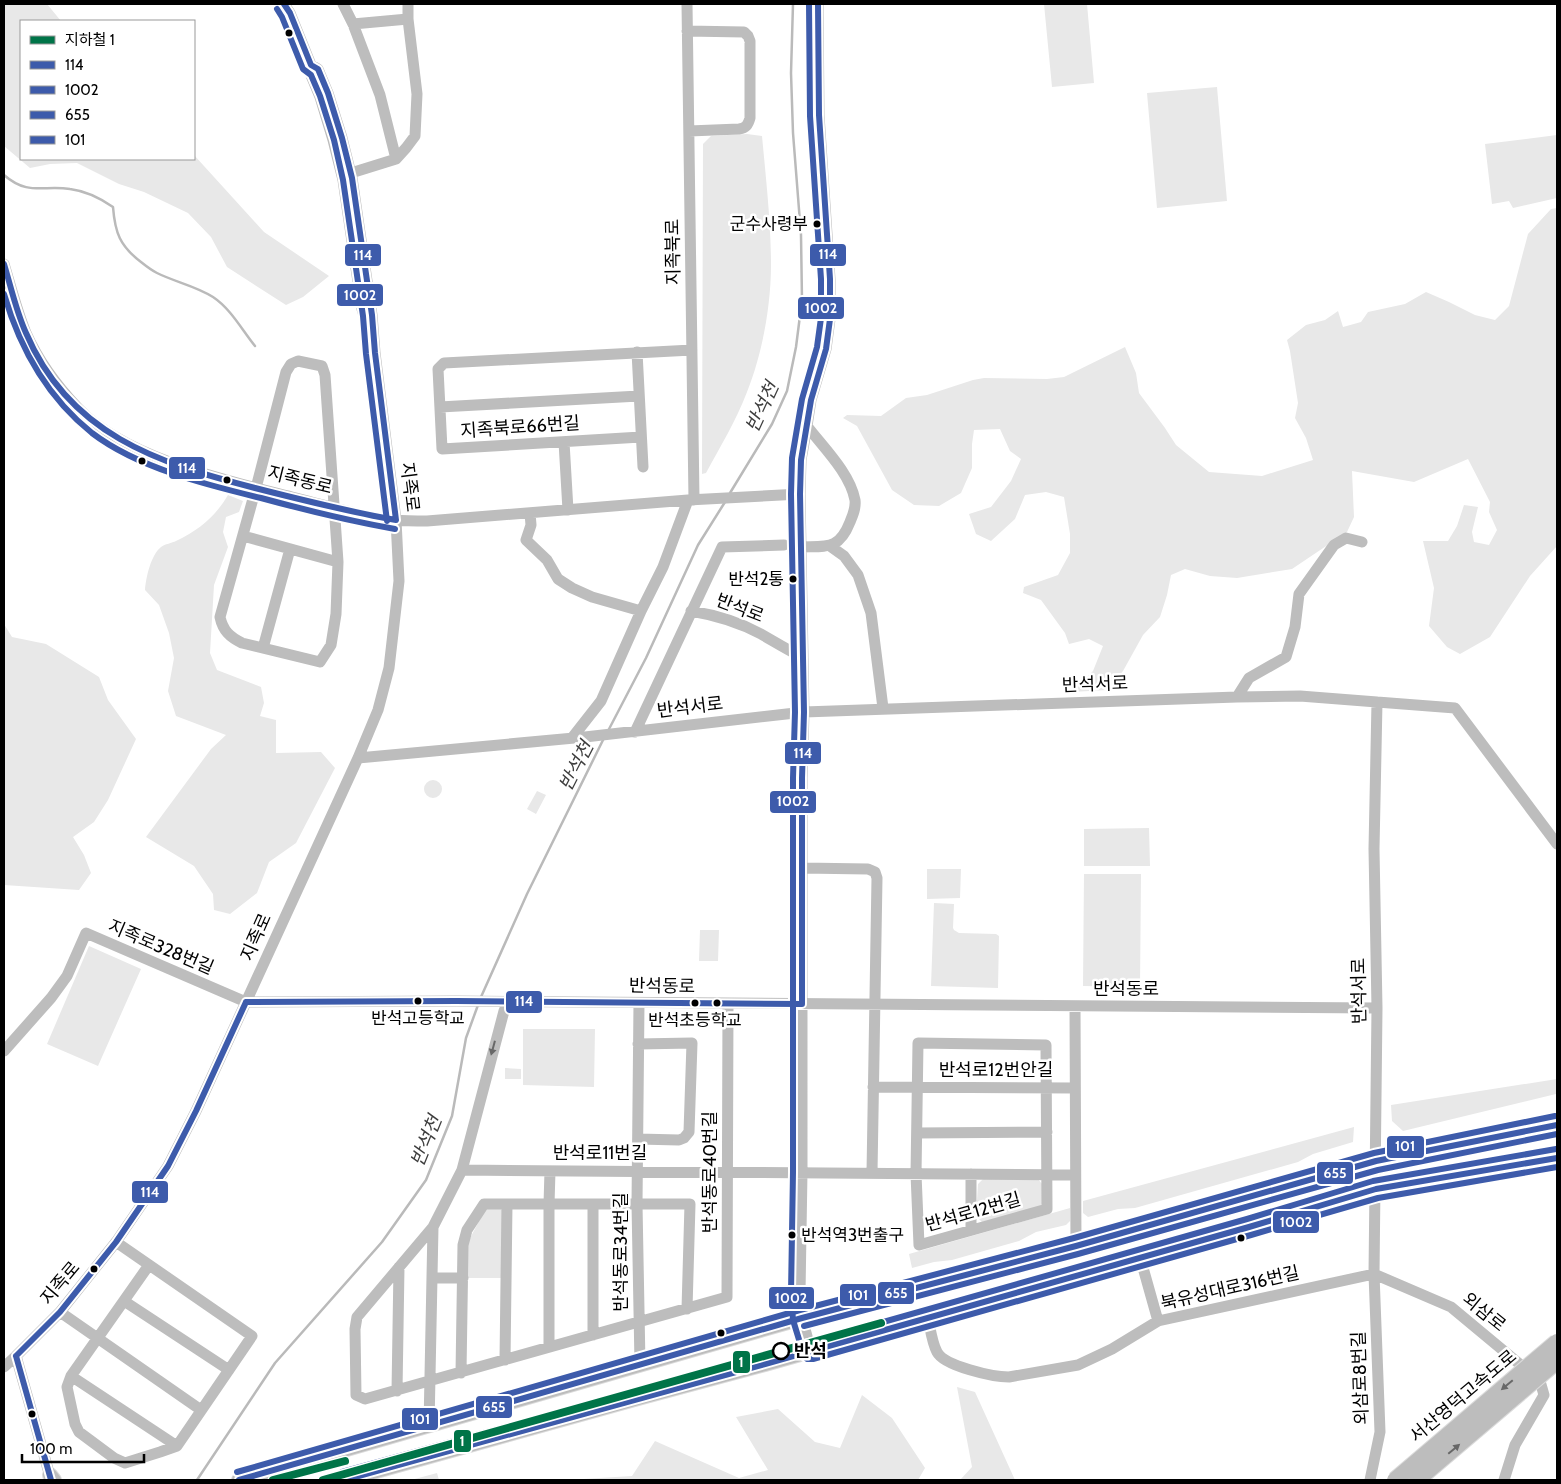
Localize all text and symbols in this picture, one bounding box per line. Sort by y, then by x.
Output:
legend [20,20,195,160]
unlabelled marker [284,28,294,38]
text: 지하철 1 [65,31,115,49]
text: 114 [65,56,84,74]
text: 1002 [65,81,99,99]
text: 655 [65,106,90,124]
text: 101 [65,131,85,149]
place label: 군수사령부 [730,214,808,234]
street label: 지족북로 [661,219,685,285]
marker: 군수사령부 [812,219,822,229]
line badge: 114 [344,243,382,267]
line badge: 114 [809,243,847,267]
text: 114 [818,245,838,263]
text: 114 [353,246,373,264]
line badge: 1002 [336,283,384,307]
text: 1002 [344,286,376,304]
line badge: 1002 [797,296,845,320]
text: 1002 [805,299,837,317]
water label: 반석천 [740,377,784,436]
street label: 지족북로66번길 [459,412,581,442]
unlabelled marker [137,456,147,466]
line badge: 114 [168,456,206,480]
text: 114 [177,459,197,477]
street label: 지족동로 [265,461,335,499]
street label: 지족로 [396,461,424,513]
unlabelled marker [222,475,232,485]
place label: 반석2통 [728,569,784,589]
marker: 반석2통 [788,574,798,584]
street label: 반석로 [713,589,767,627]
street label: 반석서로 [1062,672,1128,696]
street label: 반석서로 [656,692,724,722]
water label: 반석천 [554,736,599,795]
line badge: 114 [784,741,822,765]
text: 114 [793,744,813,762]
line badge: 1002 [769,790,817,814]
text: 1002 [777,792,809,810]
street label: 지족로 [236,910,276,964]
street label: 지족로328번길 [105,915,217,979]
street label: 반석서로 [1347,958,1371,1024]
street label: 반석동로 [629,974,695,998]
street label: 반석동로 [1093,978,1159,1000]
line badge: 114 [505,990,543,1014]
text: 114 [514,992,534,1010]
marker: 반석고등학교 [413,996,423,1006]
marker: 반석초등학교 [690,998,700,1008]
unlabelled marker [712,998,722,1008]
place label: 반석고등학교 [371,1008,465,1028]
place label: 반석초등학교 [648,1010,742,1030]
one-way arrow [489,1041,497,1056]
street label: 반석로12번안길 [939,1059,1053,1081]
water label: 반석천 [406,1111,447,1170]
street label: 반석동로40번길 [699,1111,721,1233]
line badge: 101 [1386,1135,1425,1159]
text: 101 [1395,1137,1415,1155]
street label: 반석로11번길 [553,1142,647,1164]
line badge: 655 [1316,1161,1354,1185]
text: 655 [1324,1164,1346,1182]
line badge: 114 [131,1180,169,1204]
text: 114 [140,1183,160,1201]
street label: 반석로12번길 [923,1188,1023,1236]
street label: 반석동로34번길 [610,1192,632,1312]
line badge: 1002 [1272,1210,1320,1234]
text: 1002 [1280,1213,1312,1231]
place label: 반석역3번출구 [801,1225,904,1245]
marker: 반석역3번출구 [787,1230,797,1240]
unlabelled marker [1236,1233,1246,1243]
street label: 지족로 [36,1257,84,1309]
street label: 북유성대로316번길 [1158,1261,1302,1315]
unlabelled marker [89,1264,99,1274]
line badge: 655 [877,1281,915,1305]
line badge: 101 [839,1283,877,1307]
text: 655 [885,1284,907,1302]
line badge: 1002 [768,1286,815,1310]
text: 101 [848,1286,868,1304]
street label: 외삼로 [1458,1288,1510,1336]
text: 1002 [775,1289,807,1307]
unlabelled marker [716,1328,726,1338]
street label: 외삼로8번길 [1347,1331,1373,1425]
place label: 반석 [794,1340,827,1362]
marker: 반석 [772,1342,790,1360]
street label: 서산영덕고속도로 [1405,1345,1521,1447]
line badge: 1 [732,1350,751,1374]
text: 1 [738,1353,744,1371]
one-way arrow [1501,1379,1513,1390]
line badge: 655 [475,1395,513,1419]
text: 655 [483,1398,505,1416]
line badge: 101 [401,1407,439,1431]
unlabelled marker [27,1409,37,1419]
text: 101 [410,1410,430,1428]
line badge: 1 [453,1429,472,1453]
scale bar [22,1432,145,1464]
text: 1 [459,1432,465,1450]
text: 100 m [30,1440,72,1458]
one-way arrow [1448,1443,1461,1454]

